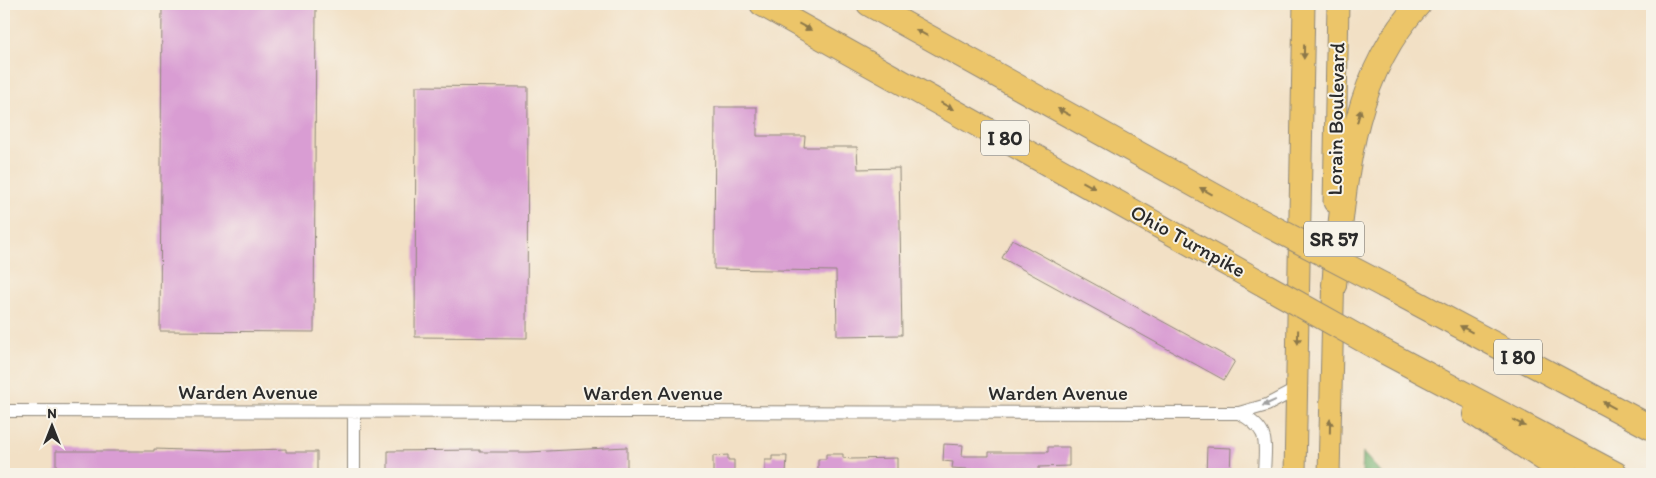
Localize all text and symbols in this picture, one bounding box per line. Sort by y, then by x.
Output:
one-way arrow [798,23,812,31]
one-way arrow [915,29,929,38]
street label: Lorain Boulevard [1322,42,1349,196]
one-way arrow [1299,45,1307,61]
one-way arrow [941,101,954,110]
one-way arrow [1057,108,1072,116]
one-way arrow [1355,109,1363,124]
road number: I 80 [981,120,1029,156]
one-way arrow [1082,181,1095,190]
one-way arrow [1199,187,1214,195]
street label: Ohio Turnpike [1126,199,1250,282]
road number: SR 57 [1304,222,1364,256]
one-way arrow [1458,325,1473,333]
one-way arrow [1294,330,1302,346]
road number: I 80 [1494,340,1542,374]
street label: Warden Avenue [178,379,318,404]
street label: Warden Avenue [583,380,723,405]
street label: Warden Avenue [988,380,1128,405]
north arrow [28,400,78,450]
one-way arrow [1262,400,1276,408]
one-way arrow [1602,401,1616,409]
text: N [47,405,57,422]
one-way arrow [1327,417,1335,433]
one-way arrow [1512,419,1526,427]

